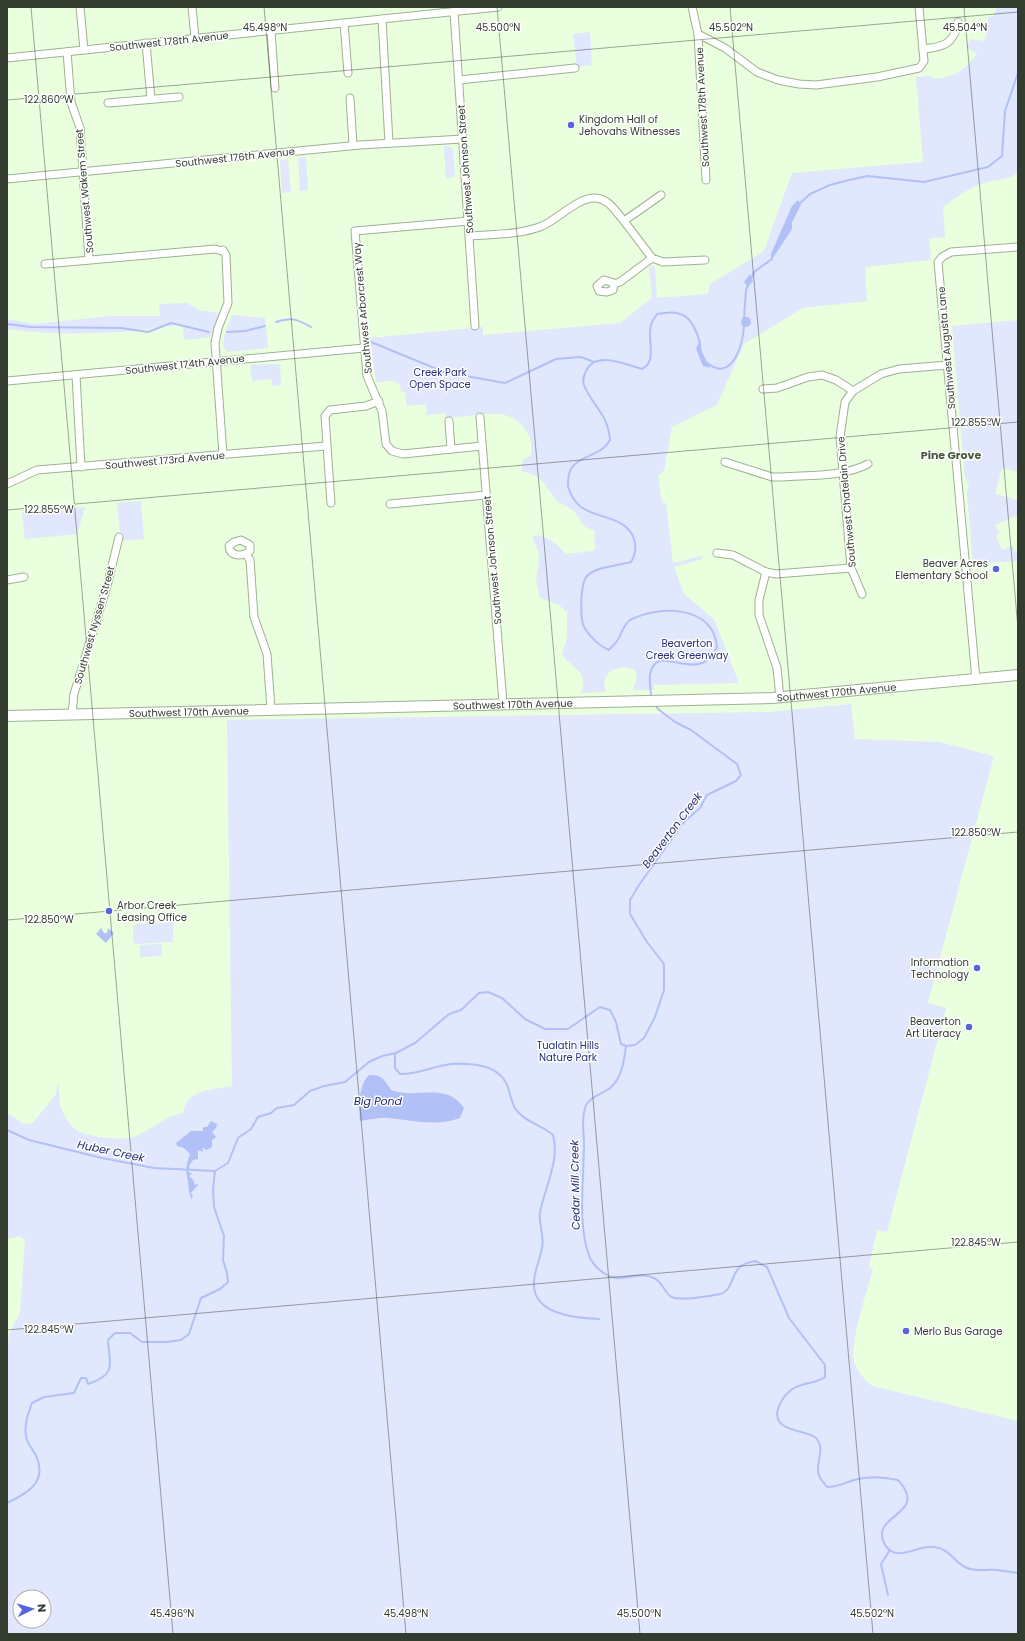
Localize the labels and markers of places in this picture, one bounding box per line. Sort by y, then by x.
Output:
place label: Kingdom Hall of Jehovahs Witnesses [579,112,680,139]
marker: Kingdom Hall of Jehovahs Witnesses [566,120,576,130]
place label: Beaver Acres Elementary School [895,556,988,583]
marker: Beaver Acres Elementary School [991,564,1001,574]
place label: Arbor Creek Leasing Office [117,898,187,925]
marker: Arbor Creek Leasing Office [104,906,114,916]
place label: Information Technology [911,955,969,982]
marker: Information Technology [972,963,982,973]
place label: Beaverton Art Literacy [905,1014,961,1041]
marker: Beaverton Art Literacy [964,1022,974,1032]
place label: Merlo Bus Garage [914,1324,1002,1339]
marker: Merlo Bus Garage [901,1326,911,1336]

